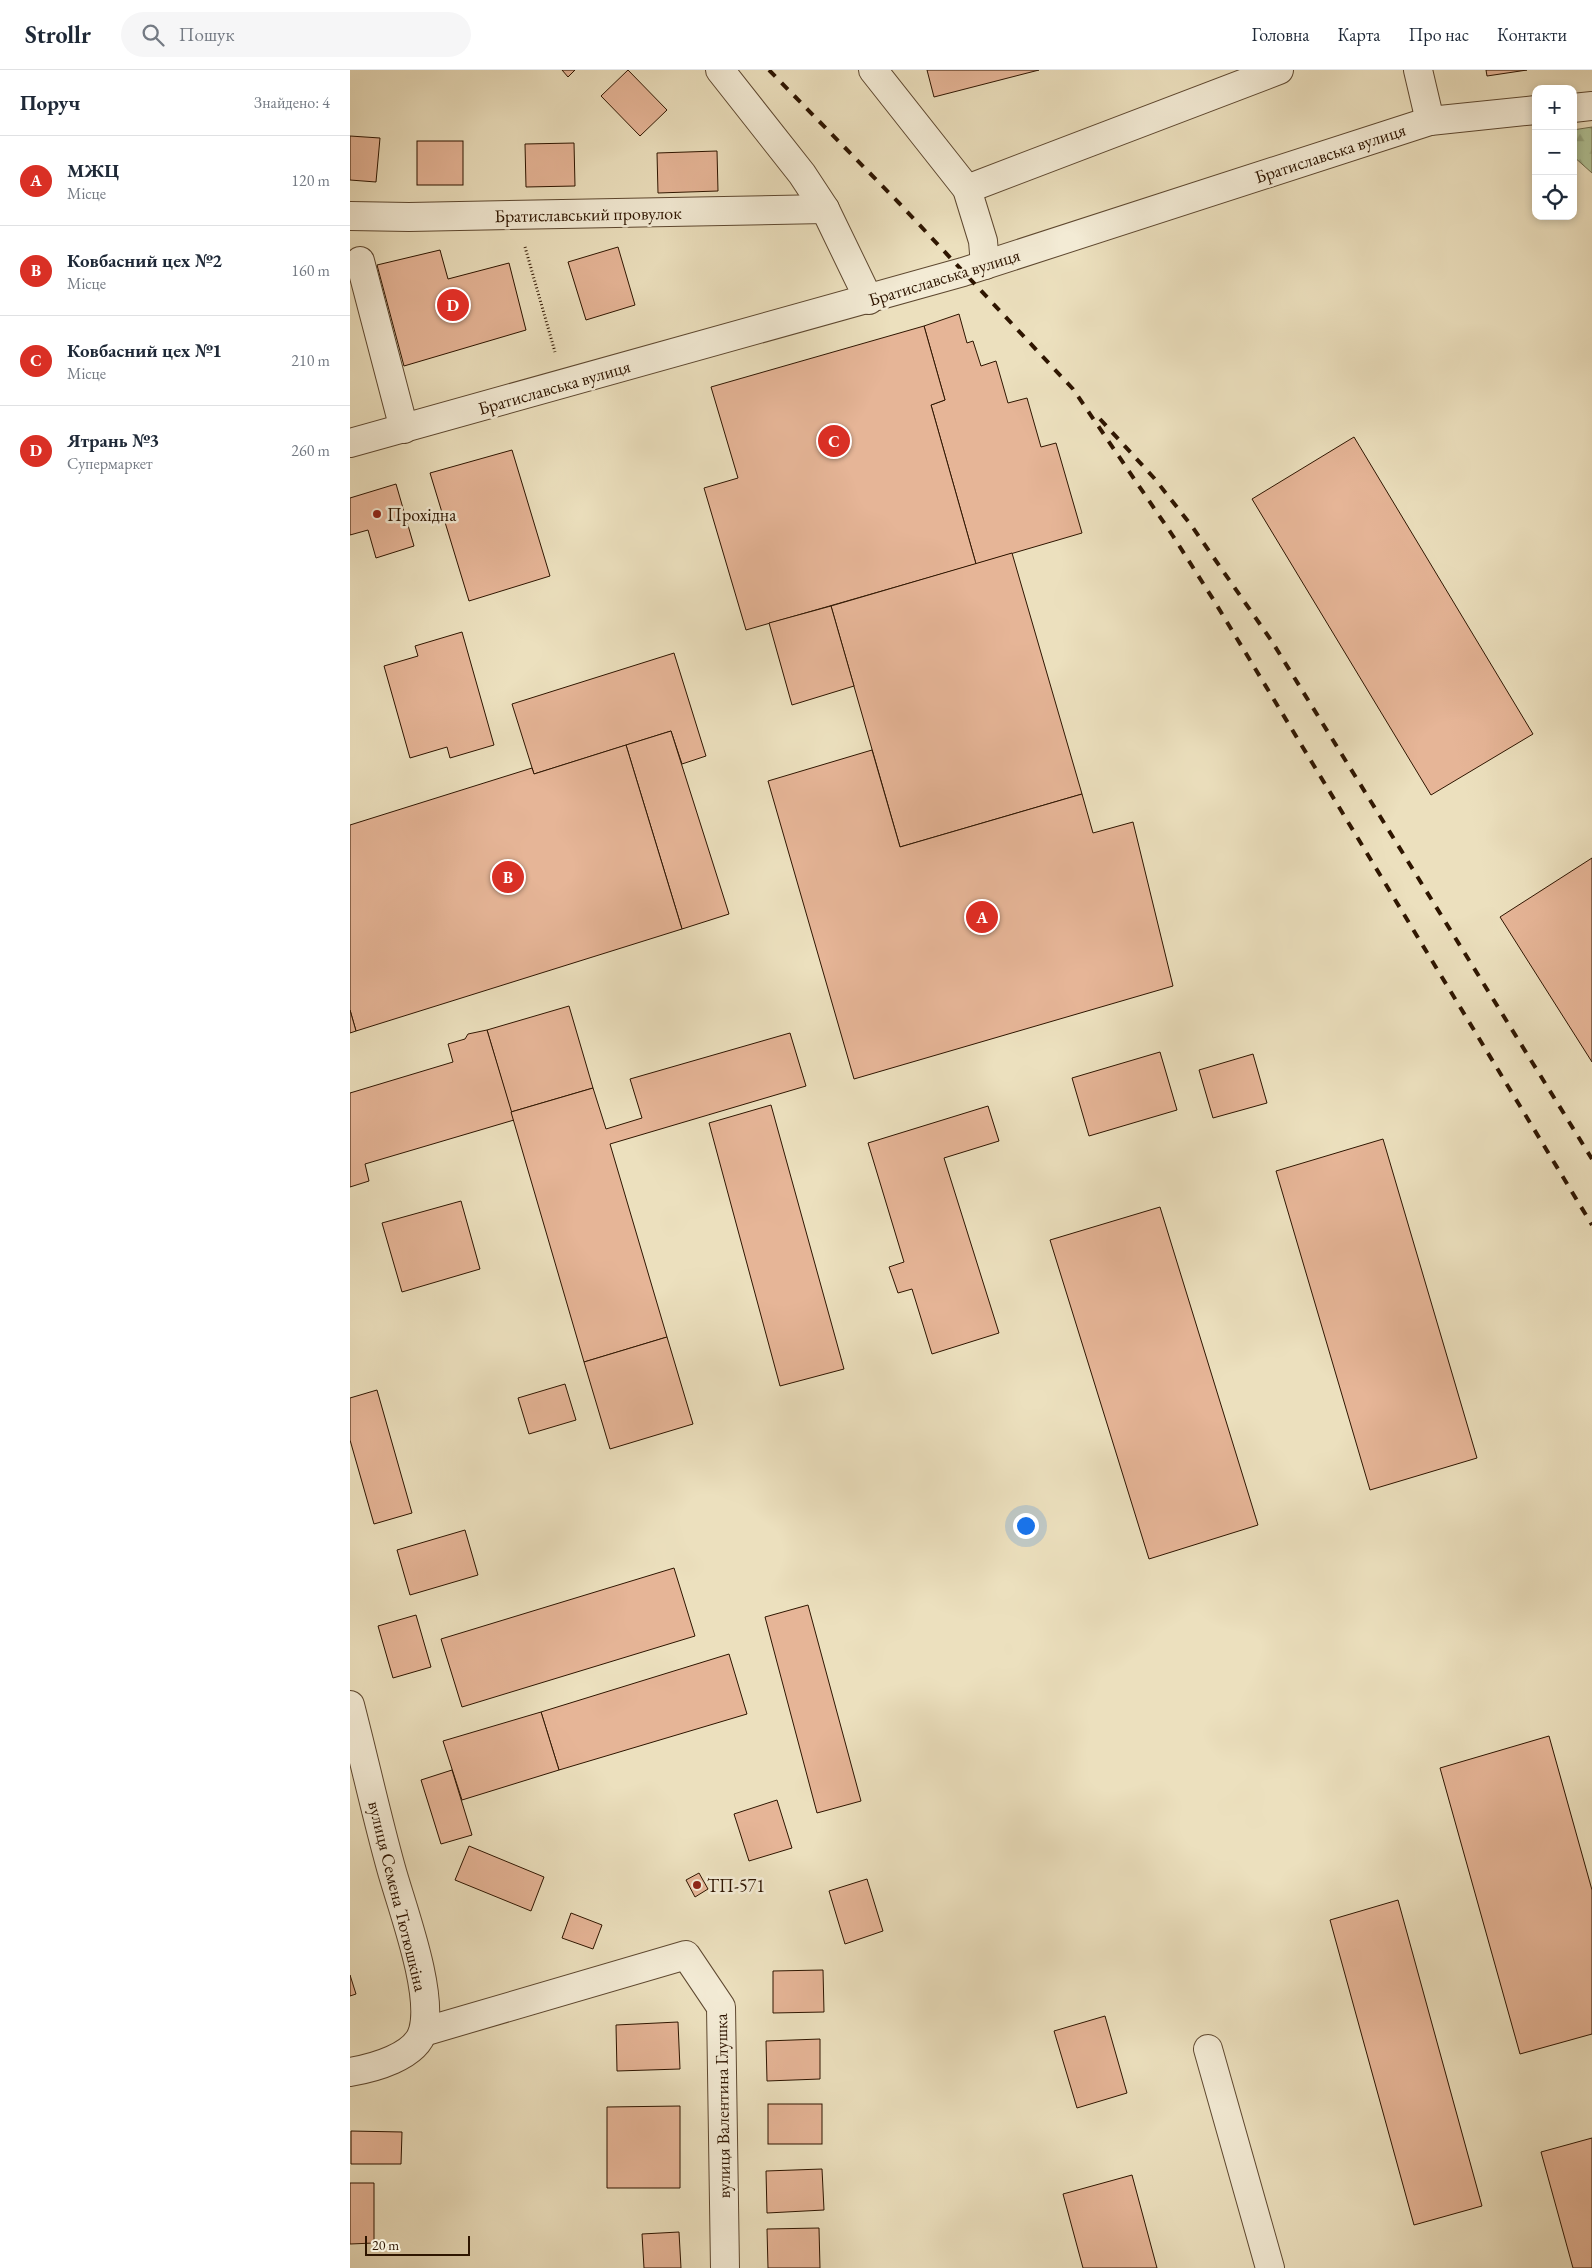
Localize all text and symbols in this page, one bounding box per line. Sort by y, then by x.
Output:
search box [121,12,471,57]
text: Strollr [25,19,91,50]
icon: search [139,21,167,49]
text: Пошук [179,22,235,47]
text: Головна [1252,23,1309,46]
text: Карта [1337,23,1380,46]
text: Про нас [1408,23,1469,46]
text: Контакти [1497,23,1567,46]
map controls [1532,85,1577,220]
button: + [1532,85,1577,130]
text: Поруч [20,89,80,116]
text: Знайдено: 4 [254,92,330,113]
street label: Братиславська вулиця [1252,118,1408,188]
button: − [1532,130,1577,175]
text: МЖЦ [67,158,119,183]
text: A [30,170,42,191]
text: 120 m [291,170,330,191]
button: locate [1532,175,1577,220]
text: Місце [67,183,106,204]
street label: Братиславський провулок [494,201,682,227]
street label: Братиславська вулиця [865,243,1023,311]
text: Ковбасний цех №2 [67,248,222,273]
text: B [31,260,41,281]
text: 160 m [291,260,330,281]
text: Місце [67,273,106,294]
pin: D [437,286,469,324]
text: Ковбасний цех №1 [67,338,222,363]
text: C [30,350,42,371]
text: 210 m [291,350,330,371]
street label: Братиславська вулиця [475,354,633,420]
text: Місце [67,363,106,384]
pin: C [818,422,850,460]
text: Ятрань №3 [67,428,159,453]
text: D [30,440,42,461]
text: 260 m [291,440,330,461]
text: Супермаркет [67,453,153,474]
place label: Прохідна [387,503,457,526]
marker: Прохідна [371,508,383,520]
pin: B [492,858,524,896]
pin: A [966,898,998,936]
your location [1013,1513,1039,1539]
street label: вулиця Семена Тютюшкіна [363,1798,433,1994]
place label: ТП-571 [707,1874,765,1897]
marker: ТП-571 [691,1879,703,1891]
street label: вулиця Валентина Глушка [709,2013,735,2199]
scale bar [365,2233,470,2256]
text: 20 m [372,2236,399,2254]

